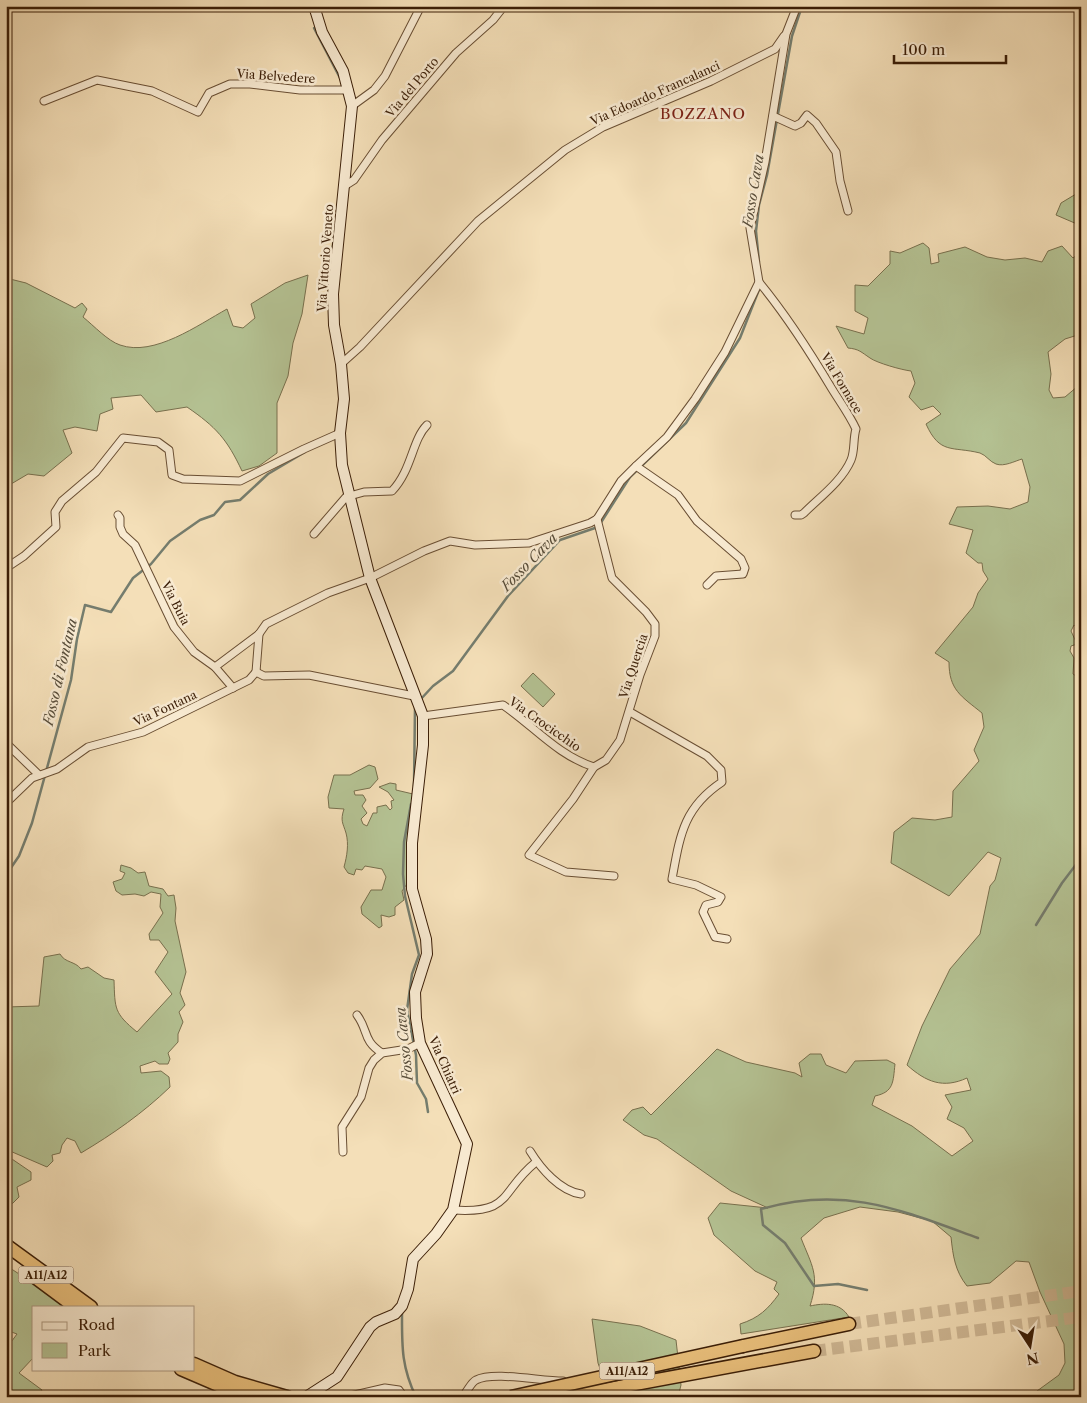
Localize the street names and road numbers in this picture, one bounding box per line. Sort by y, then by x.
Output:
street label: Via del Porto [382,54,442,121]
street label: Via Edoardo Francalanci [587,57,722,129]
street label: Via Belvedere [235,66,316,86]
street label: Via Vittorio Veneto [314,203,336,314]
street label: Via Fornace [817,349,866,416]
street label: Via Buia [158,578,194,628]
street label: Via Quercia [615,631,651,701]
street label: Via Fontana [130,686,200,730]
street label: Via Crocicchio [505,693,584,754]
street label: Via Chiatri [425,1033,464,1096]
road number: A11/A12 [18,1266,74,1284]
road number: A11/A12 [600,1362,654,1380]

